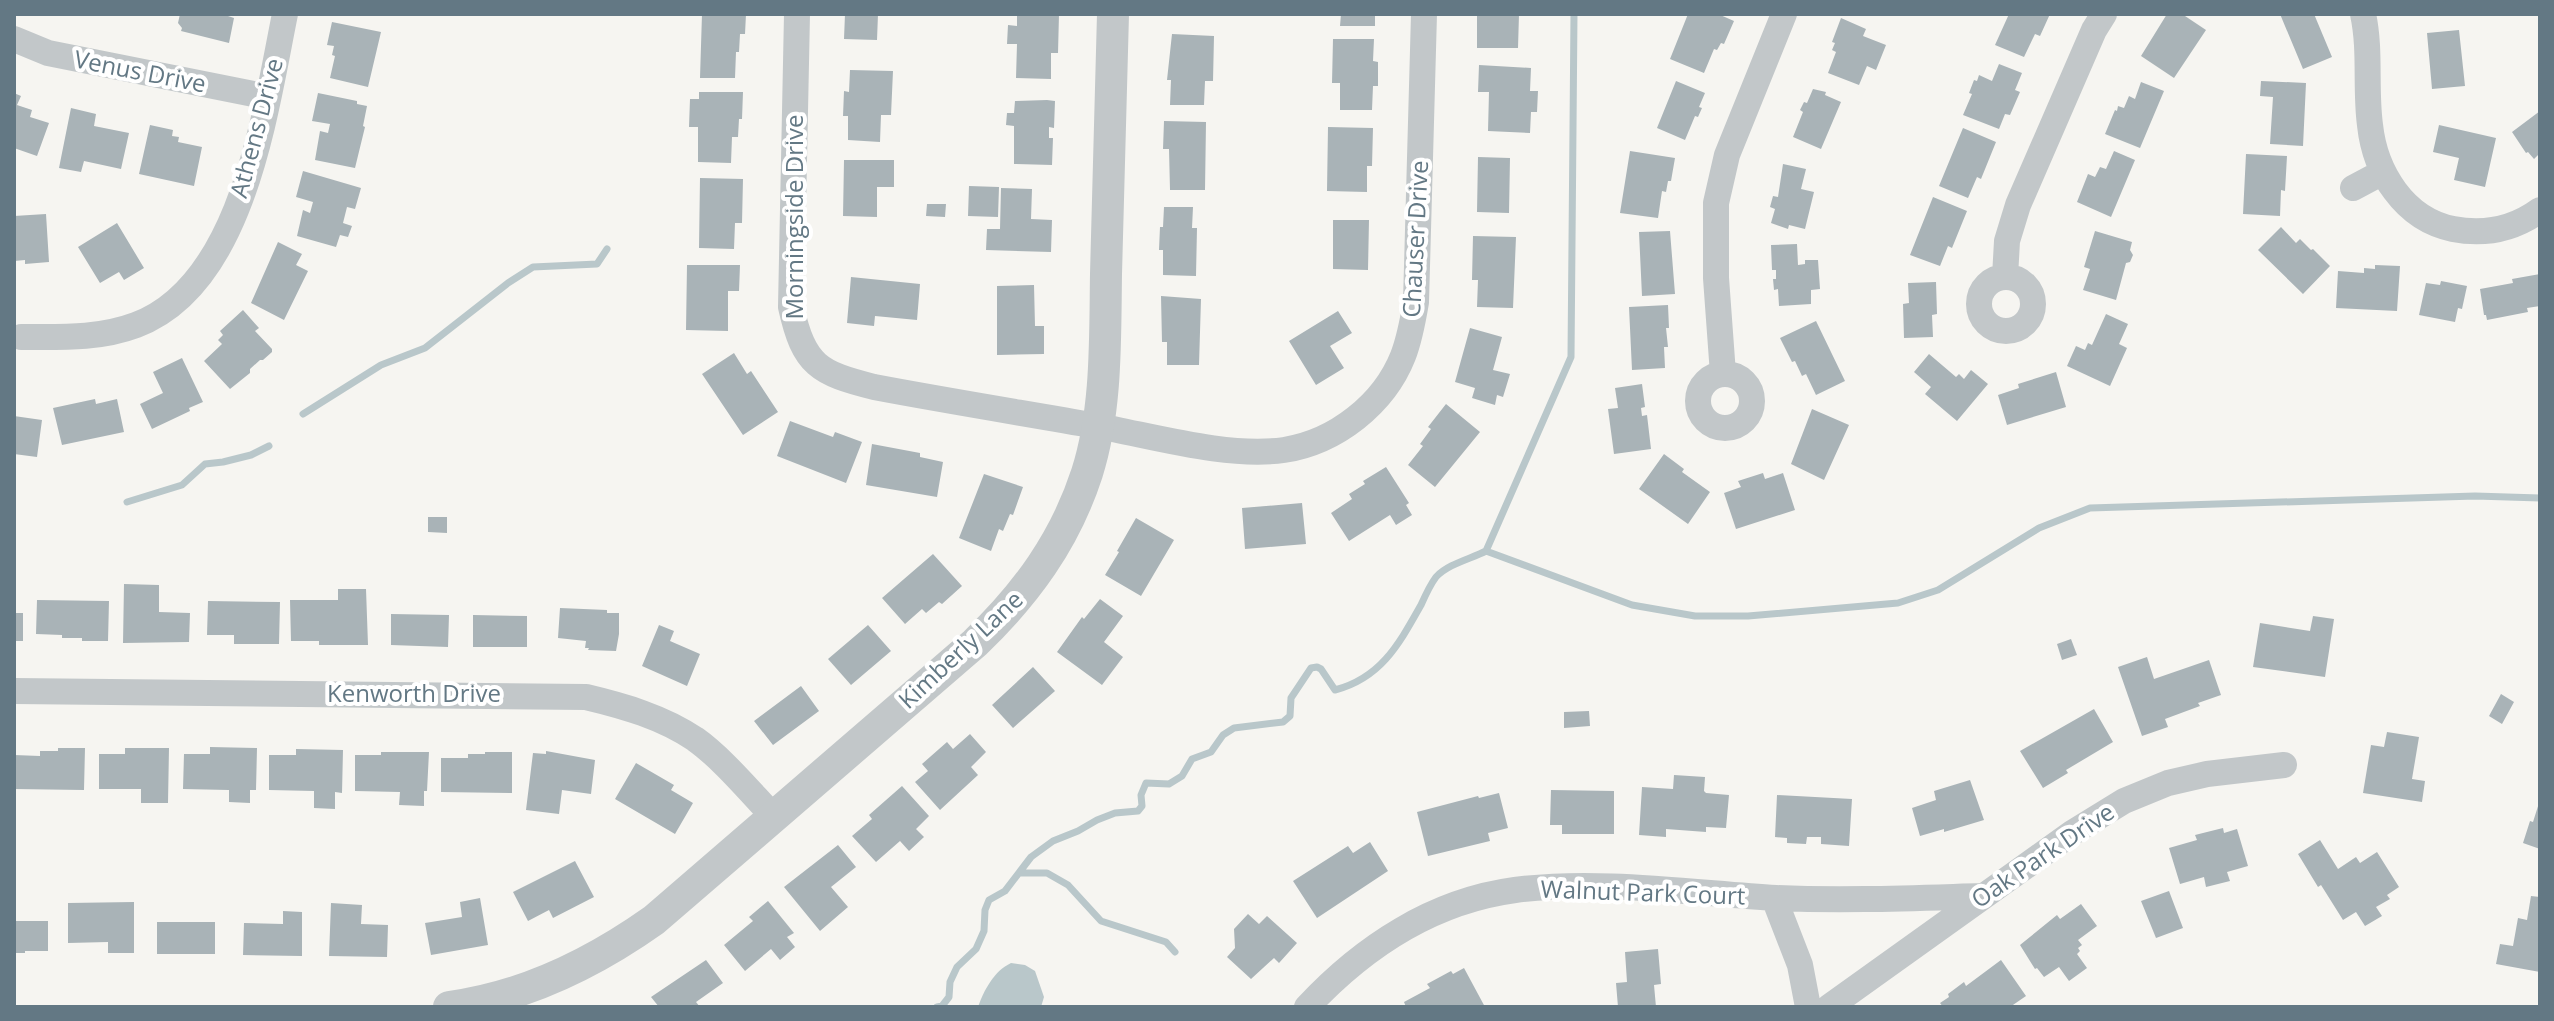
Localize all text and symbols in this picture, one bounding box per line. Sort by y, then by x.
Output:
street label: Venus Drive [72,42,209,99]
street label: Athens Drive [221,54,290,201]
street label: Morningside Drive [777,115,810,320]
street label: Chauser Drive [1394,159,1435,318]
street label: Kimberly Lane [890,583,1029,715]
street label: Kenworth Drive [327,676,501,709]
street label: Oak Park Drive [1964,795,2120,915]
street label: Walnut Park Court [1540,871,1746,912]

